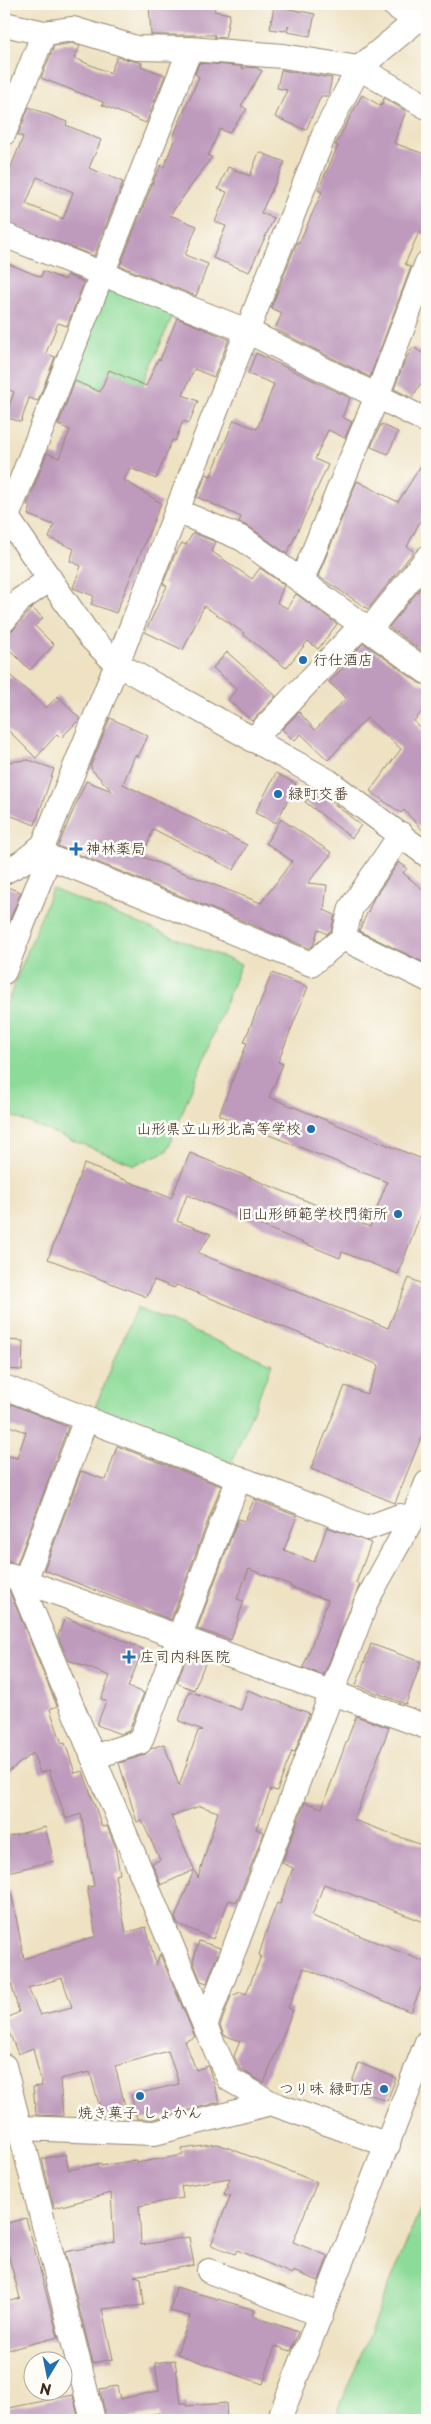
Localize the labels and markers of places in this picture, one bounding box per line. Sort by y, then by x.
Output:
place label: 行仕酒店 [313,647,373,670]
marker: 行仕酒店 [297,654,309,666]
place label: 緑町交番 [288,781,348,804]
marker: 緑町交番 [272,788,284,800]
place label: 神林薬局 [86,836,146,859]
marker: 神林薬局 [70,843,82,855]
place label: 山形県立山形北高等学校 [136,1116,301,1139]
marker: 山形県立山形北高等学校 [305,1123,317,1135]
place label: 旧山形師範学校門衛所 [238,1201,388,1224]
marker: 旧山形師範学校門衛所 [392,1208,404,1220]
place label: 庄司内科医院 [140,1644,230,1667]
marker: 庄司内科医院 [122,1650,136,1664]
place label: つり味 緑町店 [279,2076,374,2099]
marker: つり味 緑町店 [378,2083,390,2095]
marker: 焼き菓子 しょかん [134,2090,146,2102]
place label: 焼き菓子 しょかん [78,2100,202,2123]

